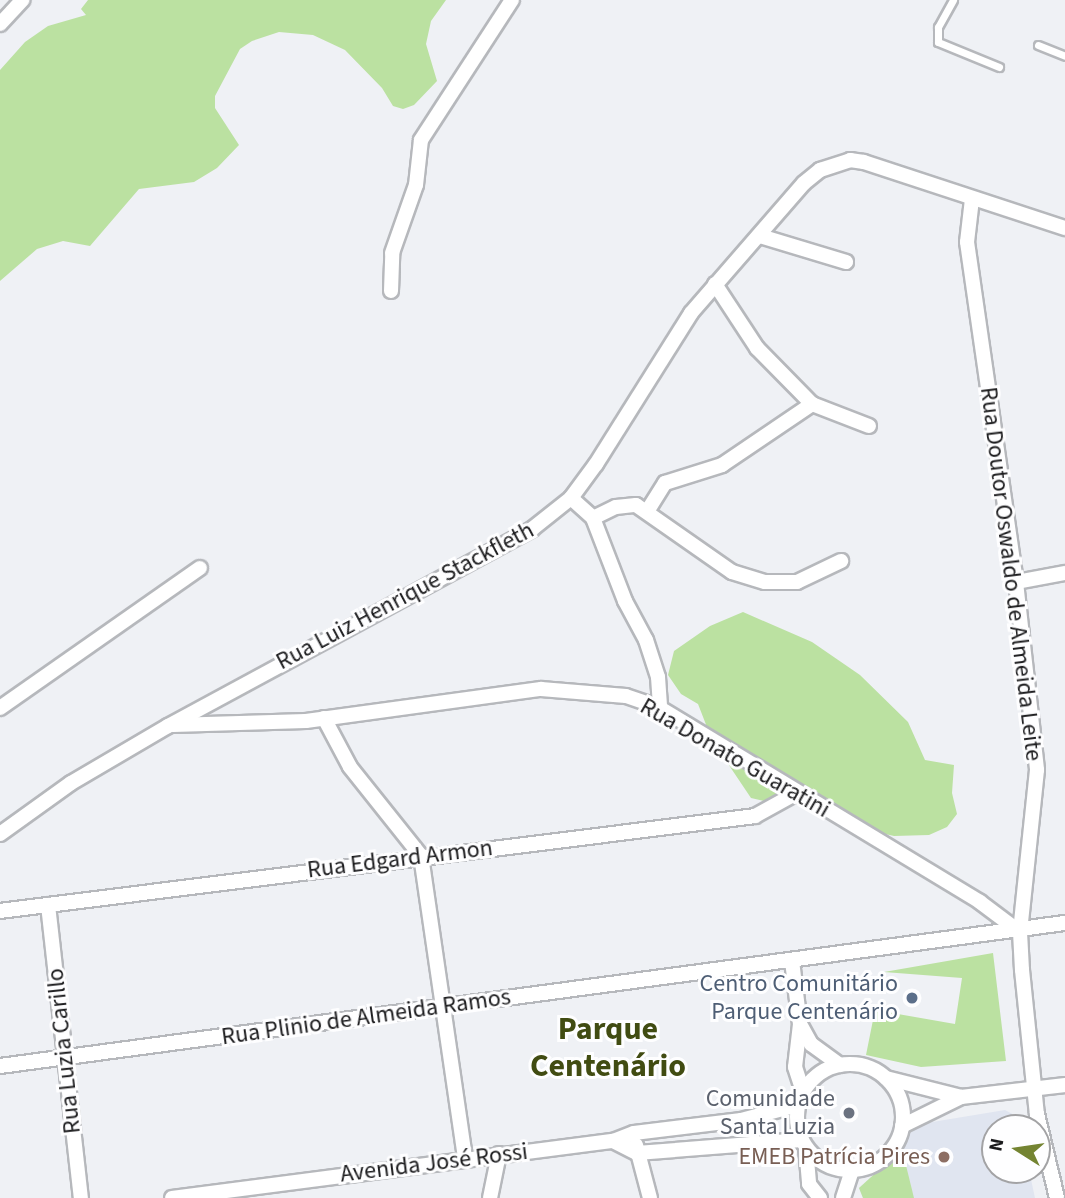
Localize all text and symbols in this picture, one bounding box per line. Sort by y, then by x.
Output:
street label: Rua Doutor Oswaldo de Almeida Leite [974,385,1048,763]
street label: Rua Luiz Henrique Stackfleth [271,516,539,676]
street label: Rua Donato Guaratini [635,692,835,824]
street label: Rua Edgard Armon [306,833,494,885]
street label: Rua Luzia Carillo [41,967,87,1135]
place label: Centro Comunitário Parque Centenário [700,970,898,1026]
street label: Rua Plinio de Almeida Ramos [220,982,512,1052]
marker: Centro Comunitário Parque Centenário [904,990,920,1006]
district label: Parque Centenário [530,1011,686,1086]
place label: Comunidade Santa Luzia [706,1085,835,1141]
marker: Comunidade Santa Luzia [841,1105,857,1121]
north arrow [981,1114,1051,1184]
text: N [982,1136,1011,1154]
street label: Avenida José Rossi [339,1137,529,1189]
place label: EMEB Patrícia Pires [738,1143,930,1171]
marker: EMEB Patrícia Pires [936,1149,952,1165]

